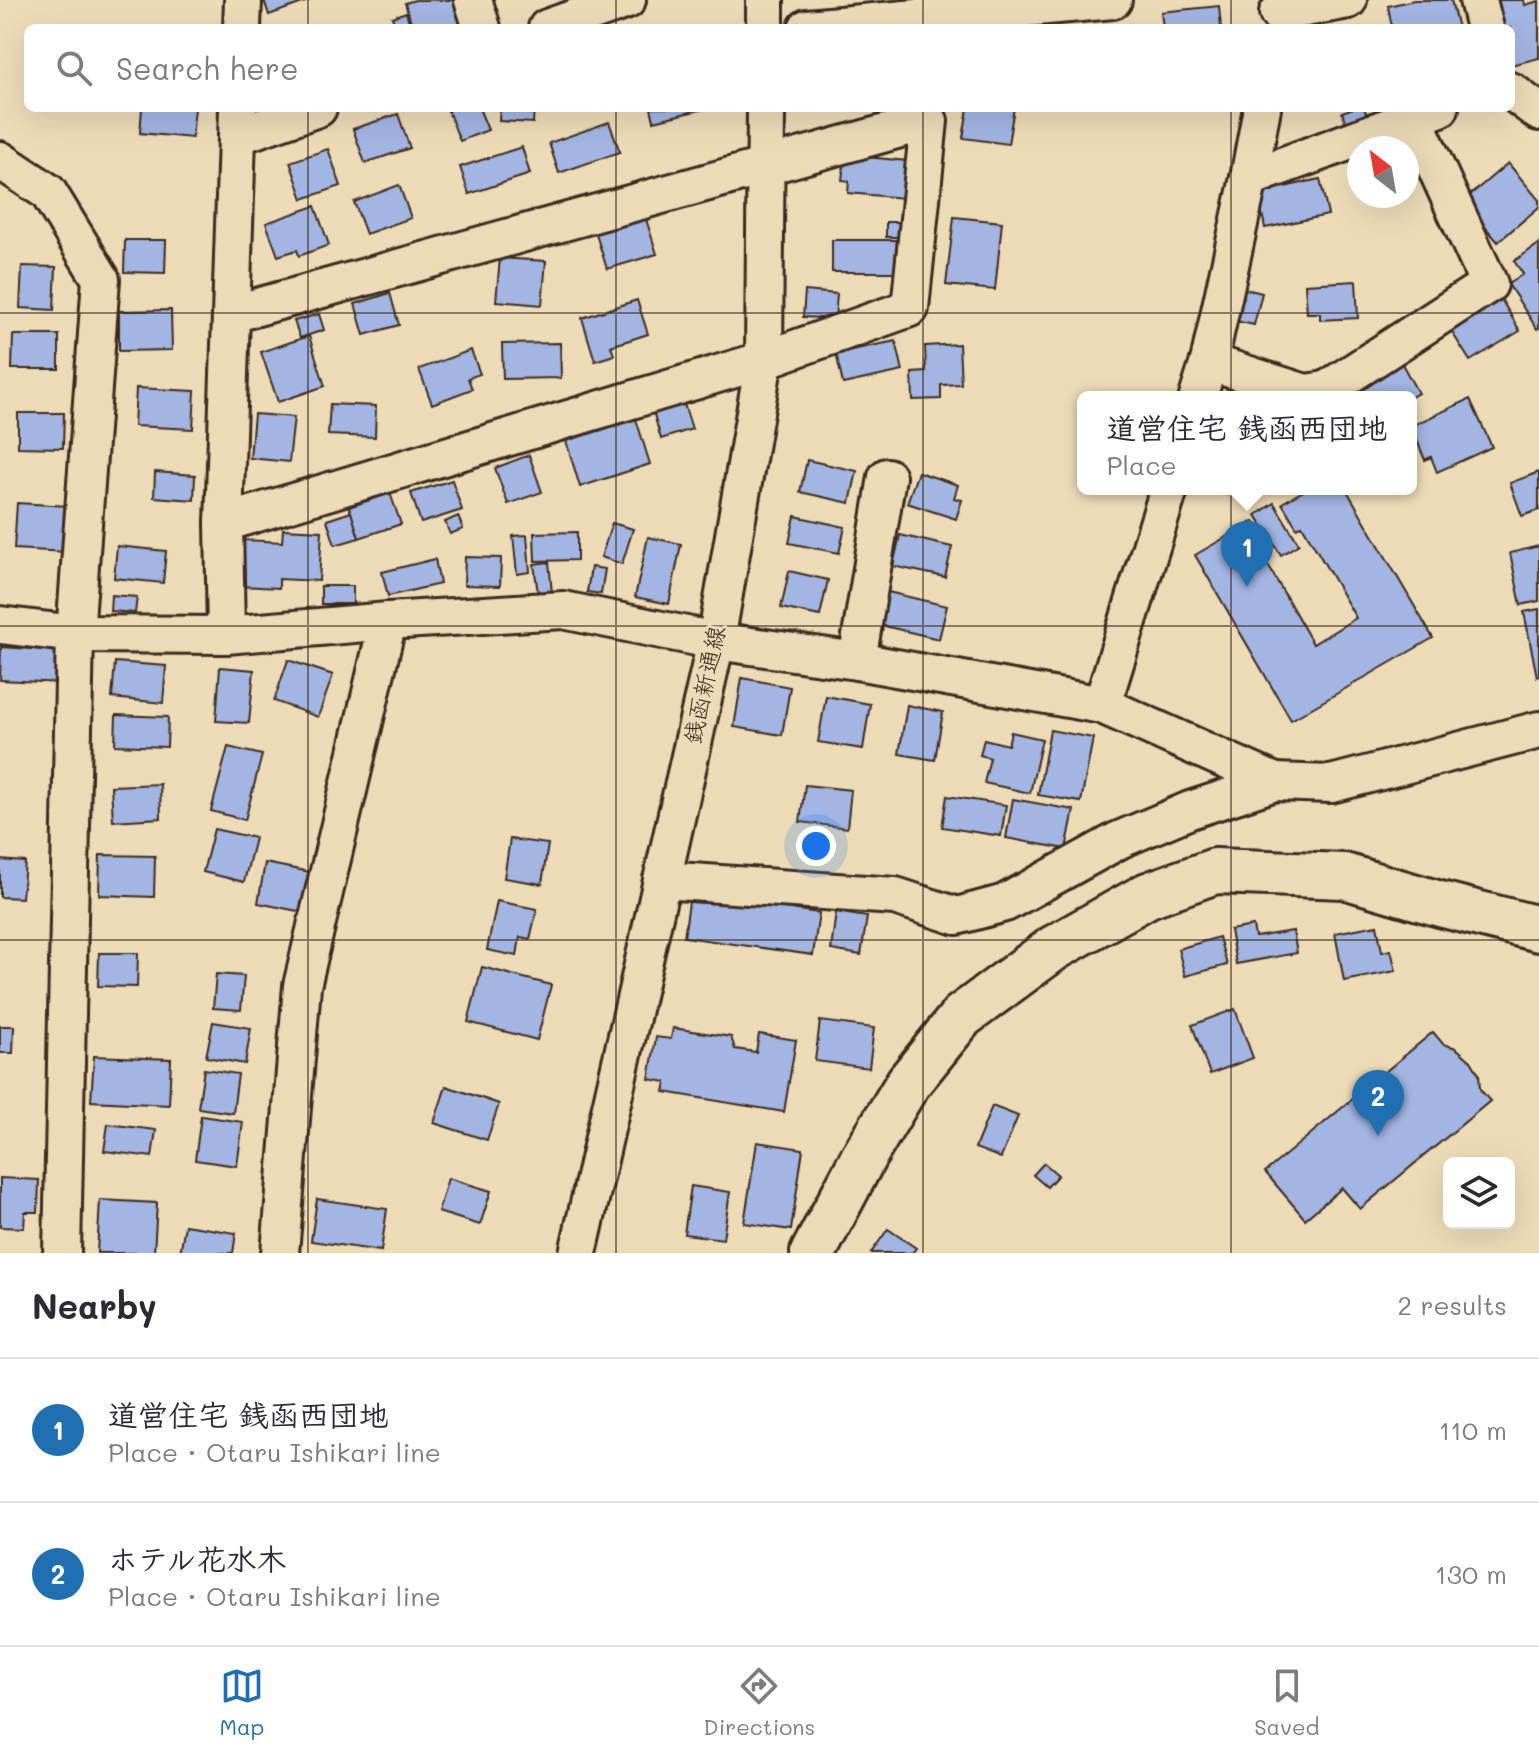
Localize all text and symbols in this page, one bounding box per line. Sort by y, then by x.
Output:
search box [24,24,1515,112]
icon: search [52,46,96,90]
text: Search here [116,48,299,88]
north arrow [1347,136,1419,208]
popup [1077,391,1417,495]
text: 道営住宅 銭函西団地 [1107,407,1387,447]
text: Place [1107,448,1177,482]
pin: 1 [1221,521,1273,587]
street label: 銭函新通線 [676,623,731,747]
your location [796,826,836,866]
pin: 2 [1352,1070,1404,1136]
map controls [1443,1157,1515,1229]
button: layers [1443,1157,1515,1229]
text: Nearby [32,1283,157,1328]
text: 2 results [1398,1288,1507,1322]
text: 道営住宅 銭函西団地 [108,1394,389,1434]
text: 1 [52,1413,64,1447]
text: 110 m [1439,1413,1507,1447]
text: Place · Otaru Ishikari line [108,1435,441,1469]
text: ホテル花水木 [108,1538,286,1578]
text: 2 [51,1557,65,1591]
text: 130 m [1435,1557,1507,1591]
text: Place · Otaru Ishikari line [108,1579,441,1613]
tab: Map [220,1664,264,1741]
tab: Directions [703,1664,815,1741]
tab: Saved [1254,1664,1319,1741]

